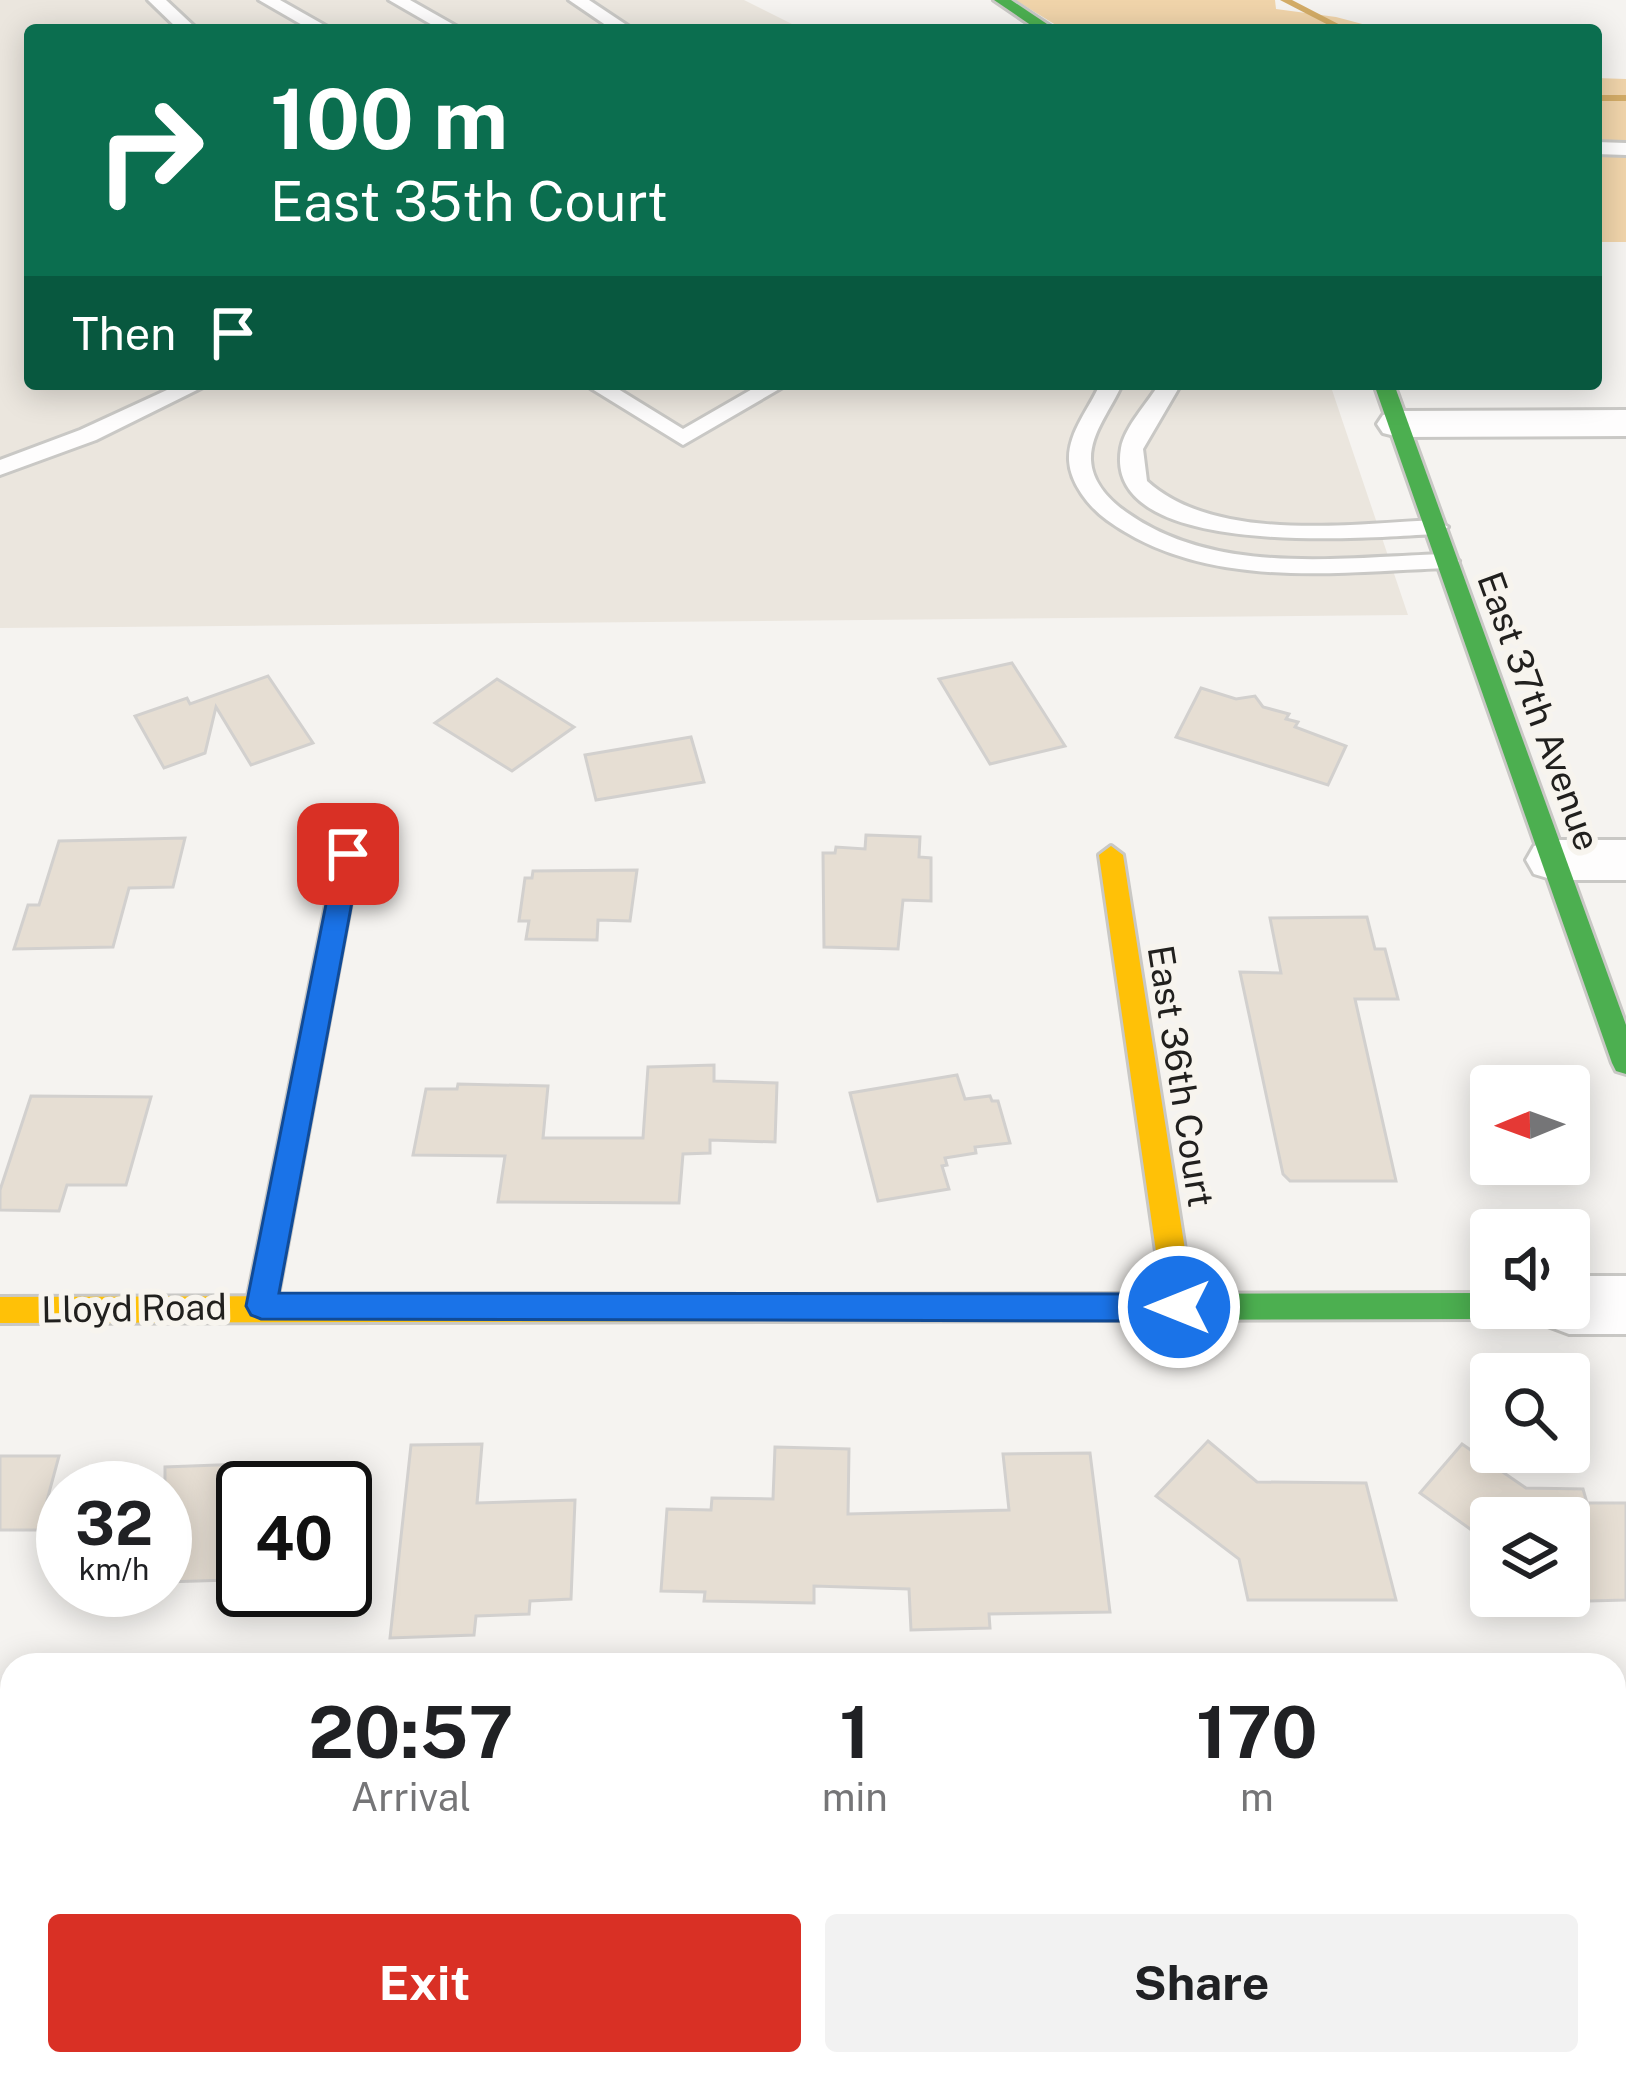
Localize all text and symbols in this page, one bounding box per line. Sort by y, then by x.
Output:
text: 100 m [270,69,508,168]
icon: right [72,72,228,228]
text: East 35th Court [270,170,668,233]
icon: arrive [200,300,266,366]
text: Then [72,307,176,360]
street label: East 37th Avenue [1469,566,1609,856]
pin [297,803,399,905]
icon: arrive [315,821,381,887]
street label: East 36th Court [1140,942,1222,1210]
north arrow [1470,1065,1590,1185]
map controls [1470,1065,1590,1617]
button: sound [1470,1209,1590,1329]
position arrow [1116,1244,1242,1370]
street label: Lloyd Road [41,1285,227,1331]
button: search [1470,1353,1590,1473]
speed limit sign: 40 [216,1461,372,1617]
text: 32 [75,1488,153,1559]
button: layers [1470,1497,1590,1617]
text: km/h [79,1551,149,1587]
text: 20:57 [308,1690,513,1774]
text: 1 [839,1690,870,1774]
text: 170 [1196,1690,1318,1774]
text: Arrival [351,1774,471,1820]
text: min [822,1774,888,1820]
text: m [1240,1774,1274,1820]
button: Exit [48,1914,801,2052]
button: Share [825,1914,1578,2052]

